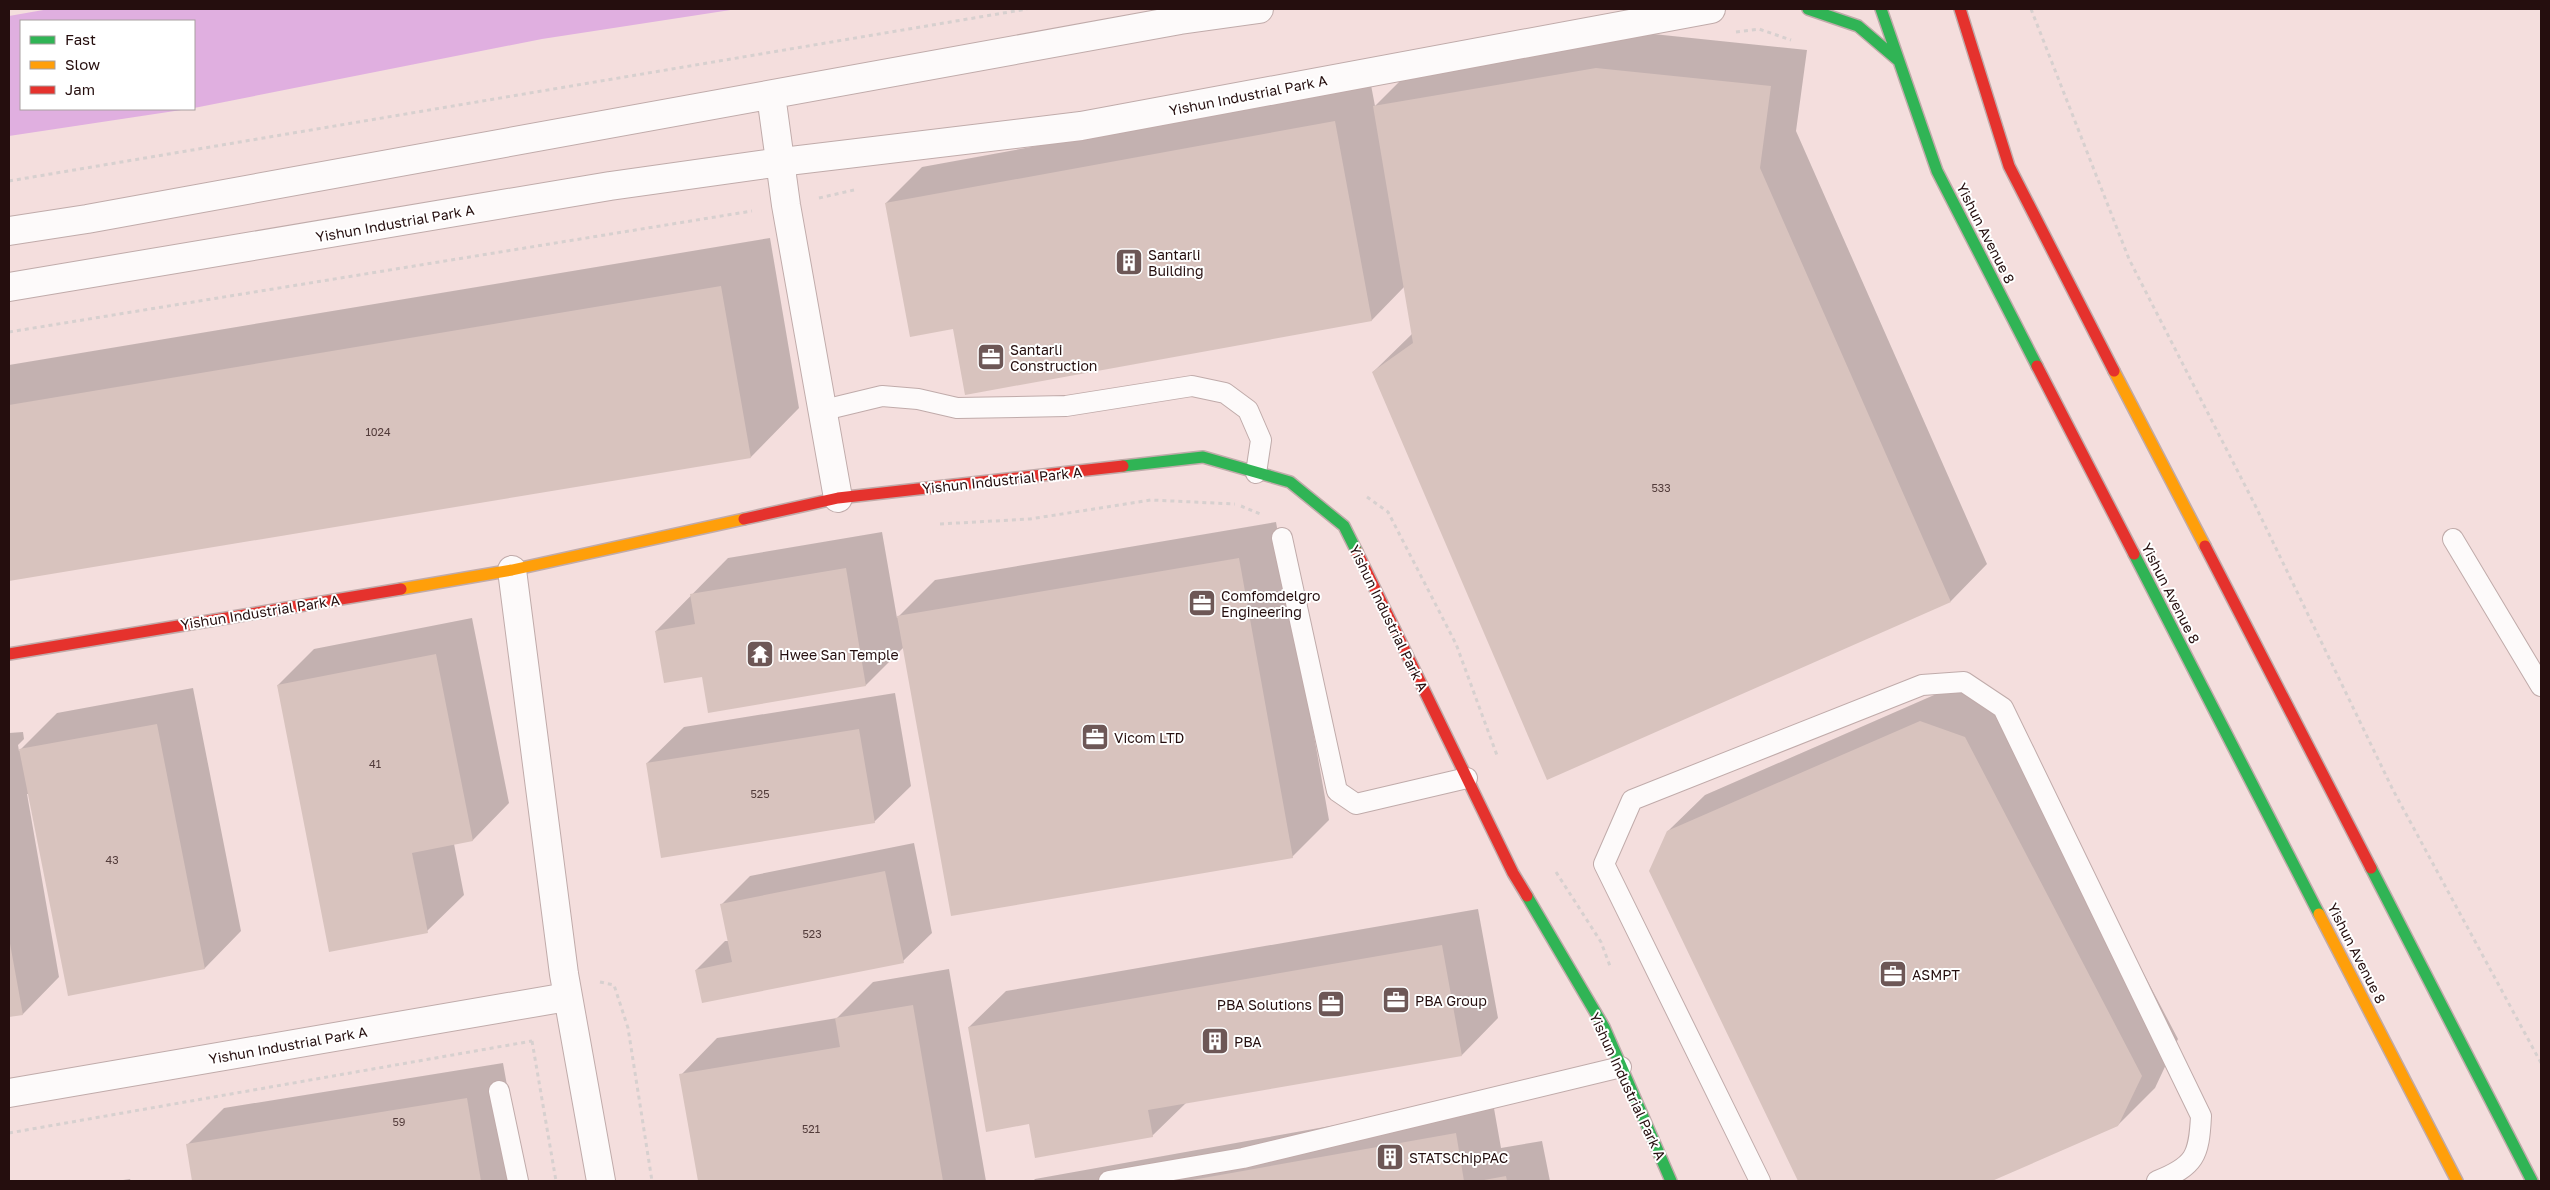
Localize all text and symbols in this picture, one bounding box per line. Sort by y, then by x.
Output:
legend [20,20,195,110]
text: Fast [65,30,96,48]
text: Slow [65,55,100,73]
street label: Yishun Industrial Park A [1167,71,1329,119]
text: Jam [65,80,95,98]
street label: Yishun Avenue 8 [1953,180,2019,286]
street label: Yishun Industrial Park A [314,201,476,245]
place label: Santarli Building [1148,246,1204,279]
building icon: Santarli Building [1114,247,1144,277]
place label: Santarli Construction [1010,341,1097,374]
office icon: Santarli Construction [976,342,1006,372]
house number: 1024 [365,425,391,438]
street label: Yishun Industrial Park A [921,463,1083,497]
house number: 533 [1651,481,1671,494]
street label: Yishun Avenue 8 [2138,540,2204,646]
street label: Yishun Industrial Park A [1346,542,1432,695]
place label: Comfomdelgro Engineering [1221,587,1320,620]
office icon: Comfomdelgro Engineering [1187,588,1217,618]
street label: Yishun Industrial Park A [179,591,341,633]
temple icon: Hwee San Temple [745,639,775,669]
place label: Hwee San Temple [779,646,899,663]
office icon: Vicom LTD [1080,722,1110,752]
place label: Vicom LTD [1114,729,1184,746]
house number: 41 [369,757,381,770]
house number: 525 [750,787,770,800]
house number: 43 [105,853,119,866]
street label: Yishun Avenue 8 [2324,900,2390,1006]
house number: 523 [802,927,822,940]
office icon: ASMPT [1878,959,1908,989]
place label: ASMPT [1912,966,1960,983]
office icon: PBA Group [1381,985,1411,1015]
office icon: PBA Solutions [1316,989,1346,1019]
place label: PBA Group [1415,992,1487,1009]
place label: PBA Solutions [1217,996,1312,1013]
street label: Yishun Industrial Park A [1586,1010,1670,1163]
street label: Yishun Industrial Park A [207,1023,369,1067]
building icon: PBA [1200,1026,1230,1056]
place label: PBA [1234,1033,1262,1050]
house number: 59 [392,1115,406,1128]
house number: 521 [802,1122,820,1135]
building icon: STATSChipPAC [1375,1142,1405,1172]
place label: STATSChipPAC [1409,1149,1508,1166]

